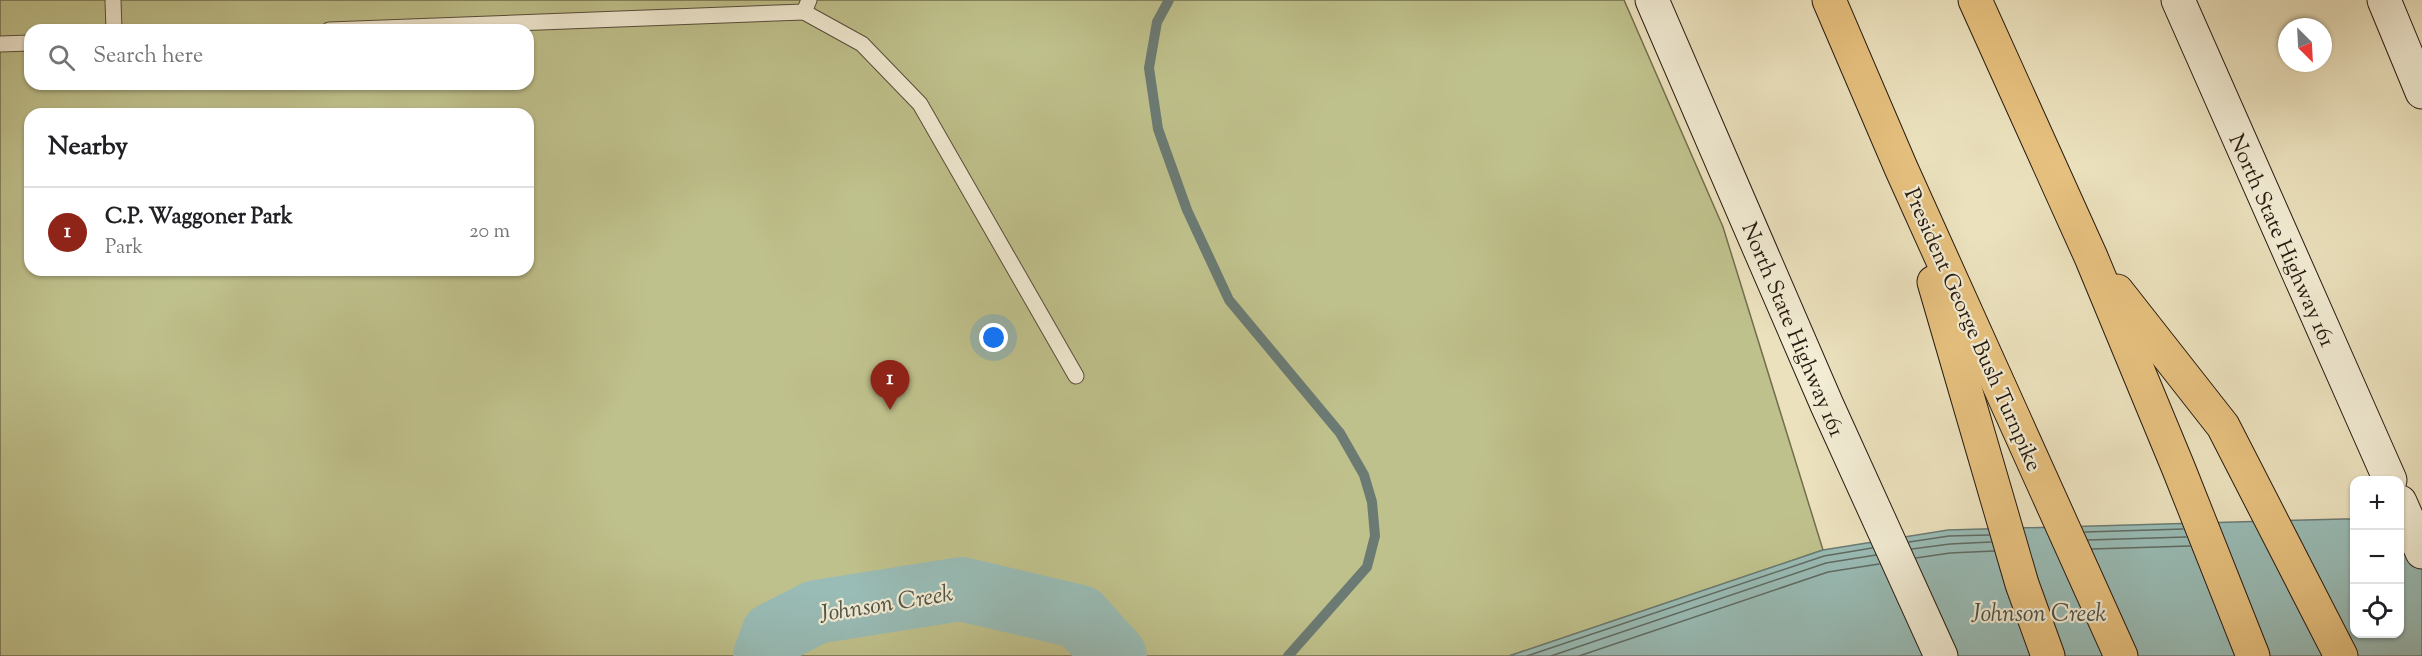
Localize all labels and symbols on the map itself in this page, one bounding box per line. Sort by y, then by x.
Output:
north arrow [2278,18,2332,72]
street label: North State Highway 161 [2219,130,2342,353]
street label: President George Bush Turnpike [1894,183,2048,477]
street label: North State Highway 161 [1732,218,1851,443]
your location [979,323,1008,352]
pin: 1 [870,360,910,410]
water label: Johnson Creek [816,578,956,632]
water label: Johnson Creek [1971,598,2107,632]

